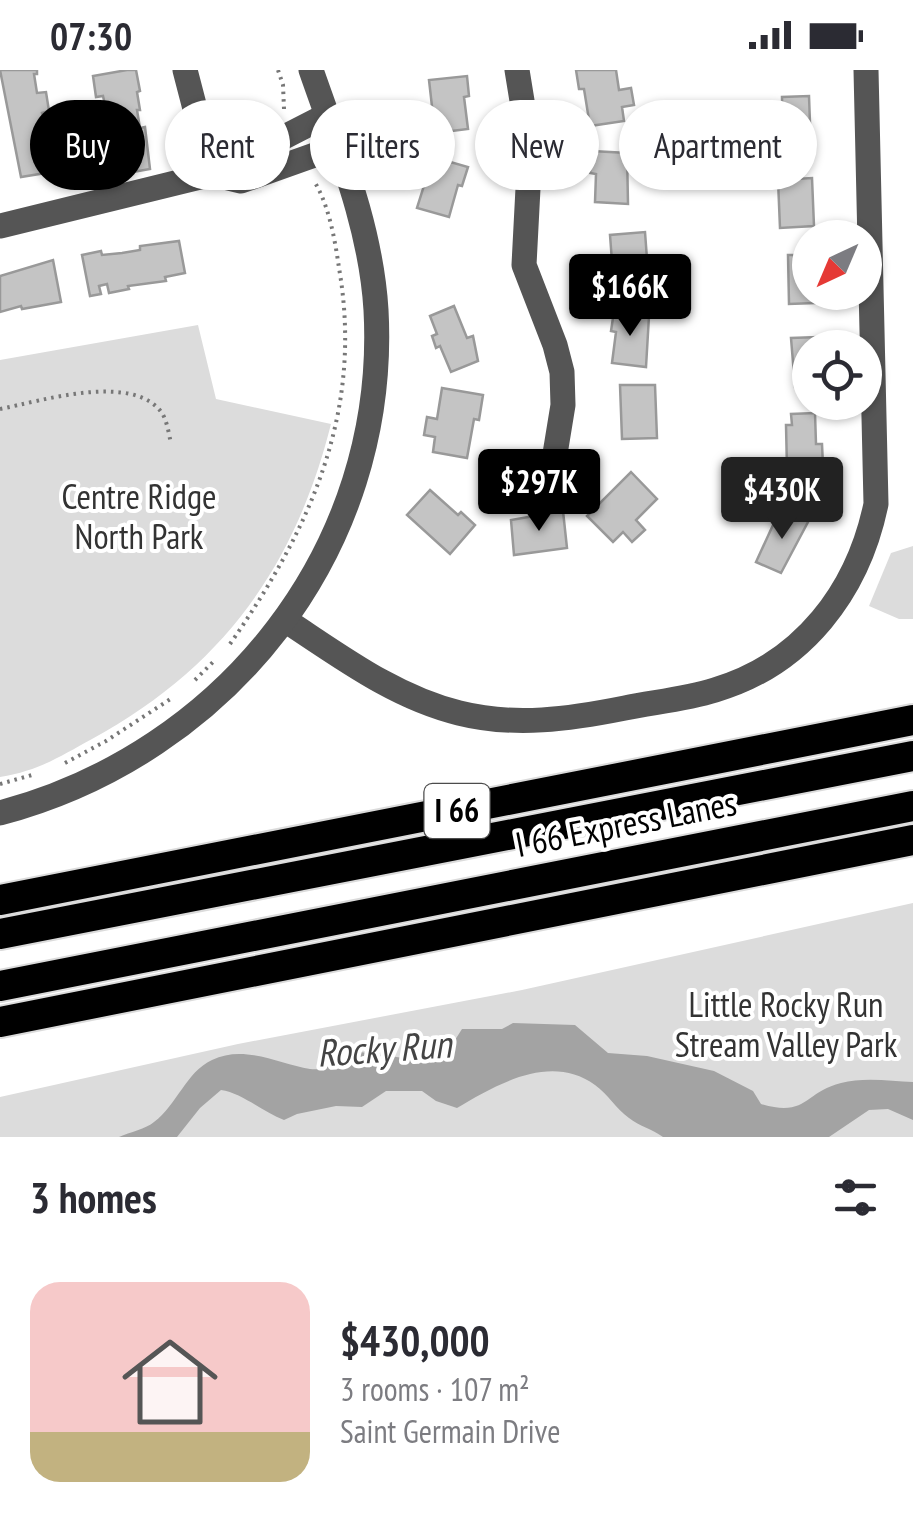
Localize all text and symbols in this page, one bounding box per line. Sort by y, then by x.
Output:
text: 07:30 [50,11,132,60]
chip: Buy [30,100,145,190]
chip: Rent [165,100,290,190]
chip: Filters [310,100,455,190]
chip: New [475,100,599,190]
chip: Apartment [619,100,817,190]
north arrow [792,220,882,310]
map controls [792,220,882,420]
pin: $166K [560,254,700,339]
text: $166K [591,265,669,307]
button: locate [792,330,882,420]
pin: $297K [469,449,609,534]
pin: $430K [712,457,852,542]
text: $297K [500,460,578,502]
text: $430K [743,468,821,510]
park label: Centre Ridge North Park [61,473,217,559]
street label: I 66 Express Lanes [511,779,740,867]
road number: I 66 [424,784,490,838]
park label: Little Rocky Run Stream Valley Park [675,981,898,1067]
water label: Rocky Run [315,1018,455,1077]
text: 3 homes [30,1170,157,1225]
icon: filters [828,1170,883,1225]
text: $430,000 [340,1313,490,1368]
icon: home [110,1322,230,1442]
text: 3 rooms · 107 m² [340,1368,530,1410]
text: Saint Germain Drive [340,1410,560,1452]

